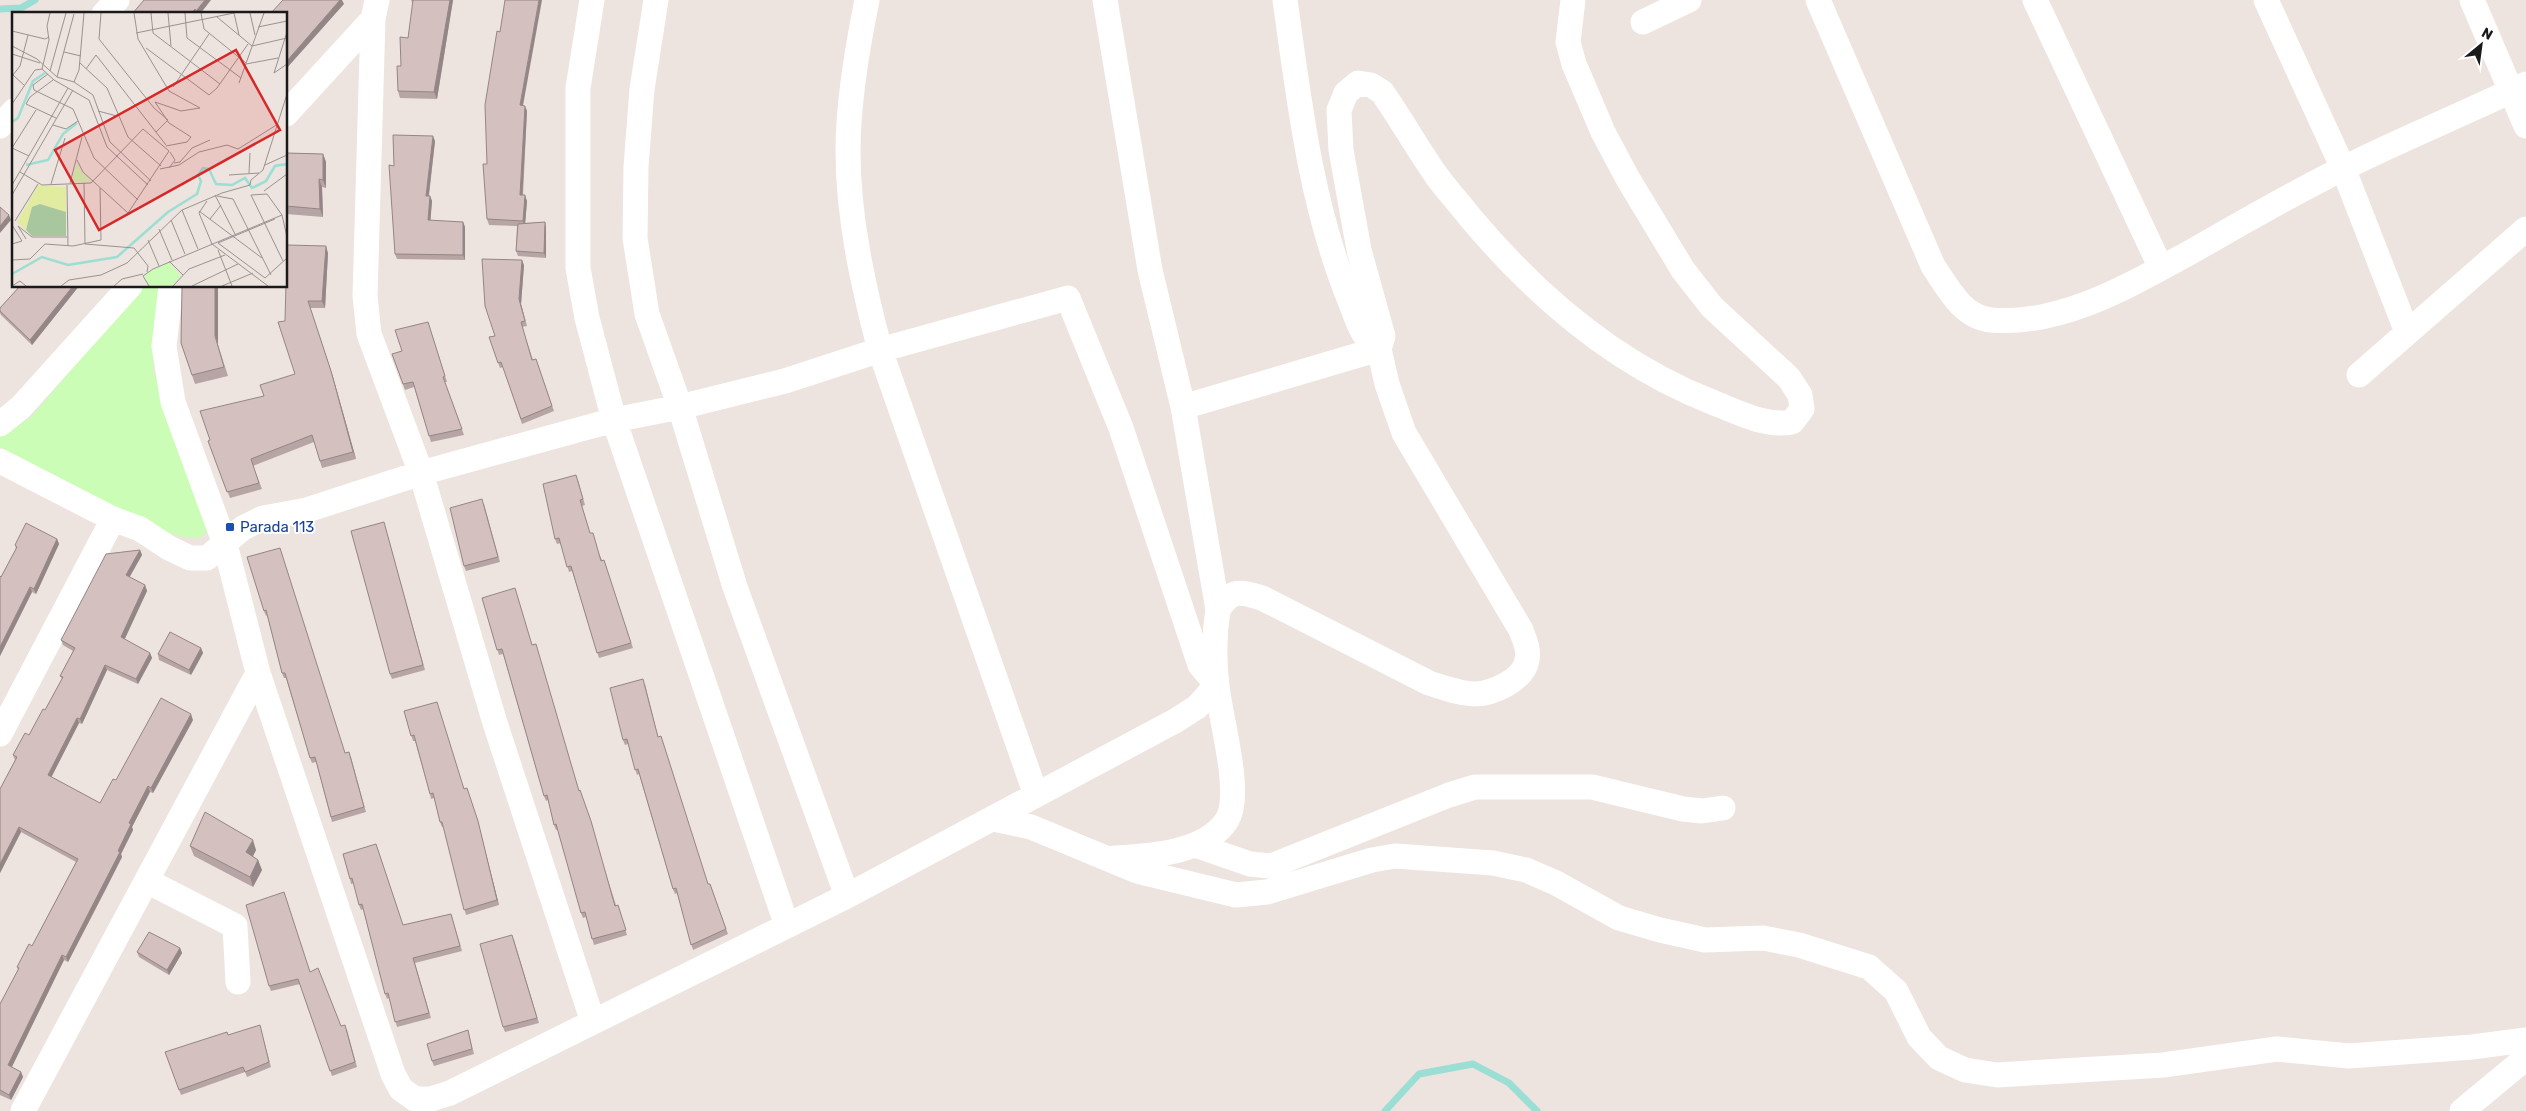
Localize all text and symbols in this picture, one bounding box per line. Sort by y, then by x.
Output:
inset map [12,12,288,288]
north arrow [2456,20,2506,70]
text: N [2479,24,2496,44]
place label: Parada 113 [240,518,314,536]
marker: Parada 113 [224,521,236,533]

